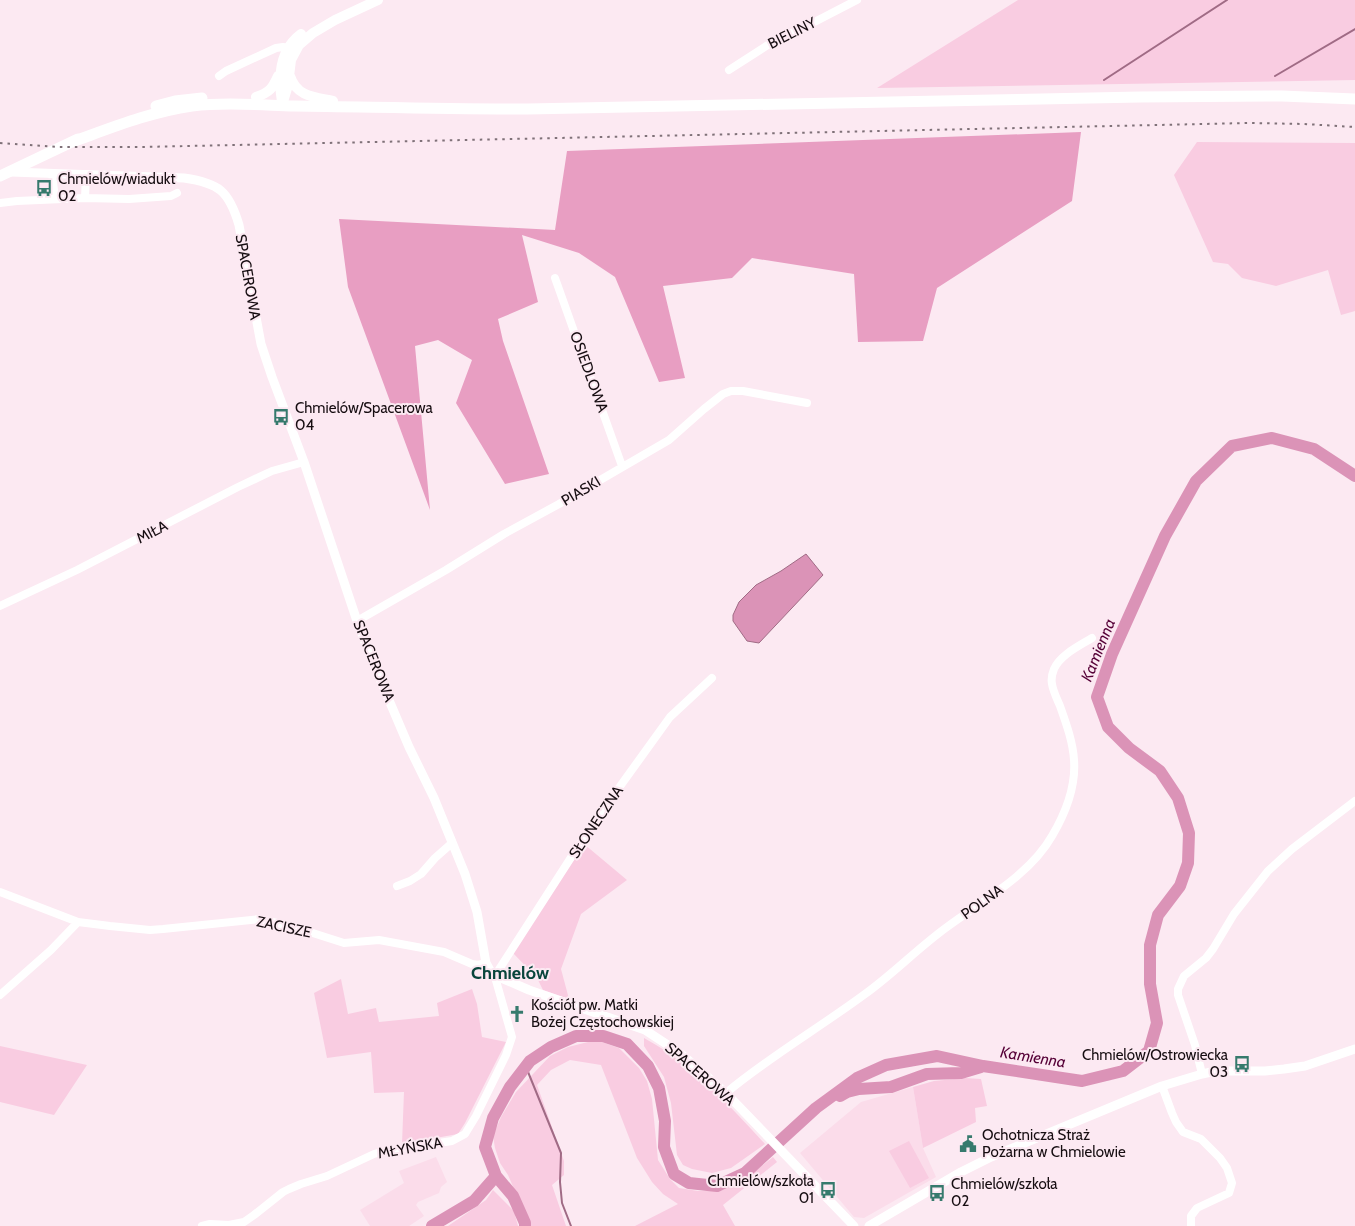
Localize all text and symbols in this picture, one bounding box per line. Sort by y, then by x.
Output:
street label: BIELINY [765,13,819,53]
place label: Chmielów/wiadukt 02 [58,170,176,205]
bus stop icon: Chmielów/wiadukt 02 [34,178,54,198]
street label: SPACEROWA [232,233,265,322]
street label: OSIEDLOWA [566,329,612,416]
place label: Chmielów/Spacerowa 04 [295,399,434,434]
bus stop icon: Chmielów/Spacerowa 04 [271,407,291,427]
street label: PIASKI [558,472,604,510]
street label: MIŁA [133,516,171,547]
water label: Kamienna [1077,616,1119,684]
street label: SPACEROWA [349,617,399,705]
street label: SŁONECZNA [565,782,627,862]
street label: POLNA [958,880,1007,923]
street label: ZACISZE [255,912,313,942]
district label: Chmielów [471,962,549,984]
place label: Kościół pw. Matki Bożej Częstochowskiej [531,996,674,1031]
church icon: Kościół pw. Matki Bożej Częstochowskiej [507,1004,527,1024]
street label: SPACEROWA [661,1039,739,1110]
water label: Kamienna [999,1042,1067,1072]
place label: Chmielów/Ostrowiecka 03 [1082,1046,1229,1081]
bus stop icon: Chmielów/Ostrowiecka 03 [1232,1054,1252,1074]
place label: Ochotnicza Straż Pożarna w Chmielowie [982,1126,1126,1161]
street label: MŁYŃSKA [376,1132,444,1163]
public building icon: Ochotnicza Straż Pożarna w Chmielowie [958,1134,978,1154]
place label: Chmielów/szkoła 01 [708,1172,815,1207]
place label: Chmielów/szkoła 02 [951,1175,1058,1210]
bus stop icon: Chmielów/szkoła 01 [818,1180,838,1200]
bus stop icon: Chmielów/szkoła 02 [927,1183,947,1203]

